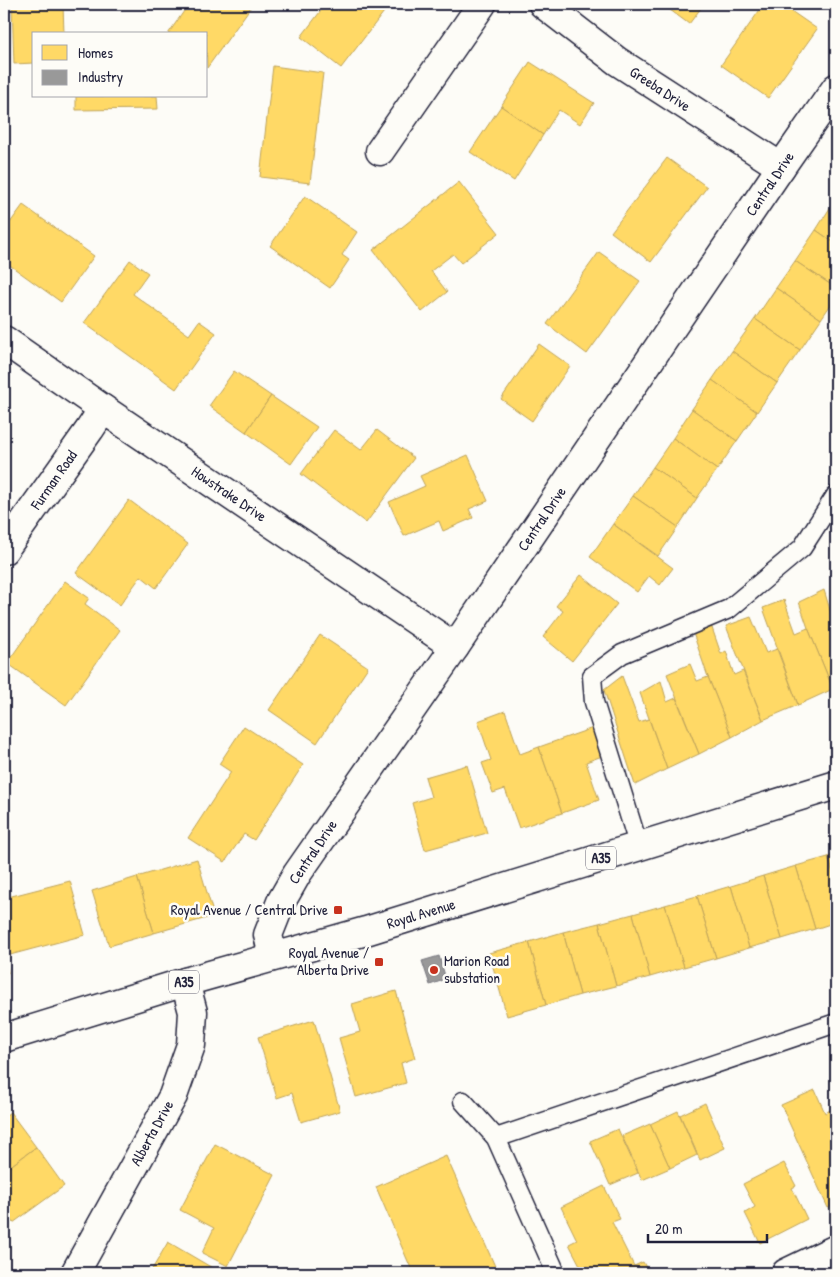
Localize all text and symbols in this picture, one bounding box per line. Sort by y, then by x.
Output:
legend [32,32,208,98]
text: Homes [78,42,113,63]
street label: Greeba Drive [626,61,695,116]
text: Industry [78,66,123,87]
street label: Central Drive [740,147,799,220]
street label: Furman Road [25,446,82,515]
street label: Howstrake Drive [188,461,271,526]
street label: Central Drive [512,482,571,555]
street label: Central Drive [283,815,342,888]
road number: A35 [586,846,616,870]
street label: Royal Avenue [384,893,458,934]
place label: Royal Avenue / Central Drive [171,899,328,920]
marker: Royal Avenue / Central Drive [332,904,344,916]
place label: Royal Avenue / Alberta Drive [289,942,369,980]
place label: Marion Road substation [444,950,509,988]
marker: Royal Avenue / Alberta Drive [373,956,385,968]
marker: Marion Road substation [428,964,440,976]
road number: A35 [169,970,199,994]
street label: Alberta Drive [125,1096,178,1169]
scale bar [648,1212,766,1244]
text: 20 m [655,1218,682,1239]

